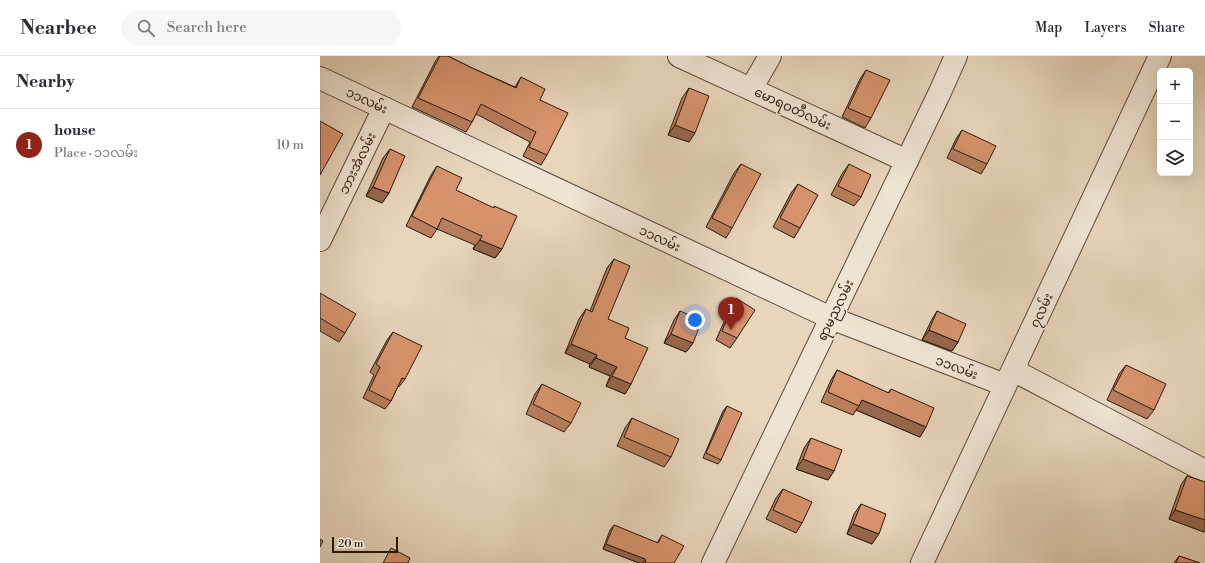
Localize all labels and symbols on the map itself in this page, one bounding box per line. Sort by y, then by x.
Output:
street label: ၁၁လမ်း [343,83,390,117]
street label: မောရဝတီလမ်း [751,83,834,136]
street label: ဘားအံလမ်း [335,129,380,197]
street label: ၁၁လမ်း [636,221,683,255]
street label: ရာမညလမ်း [813,277,859,344]
street label: ၇လမ်း [1026,290,1059,331]
pin: 1 [718,297,744,330]
your location [685,310,705,330]
street label: ၁၁လမ်း [933,352,980,383]
scale bar [332,535,398,554]

